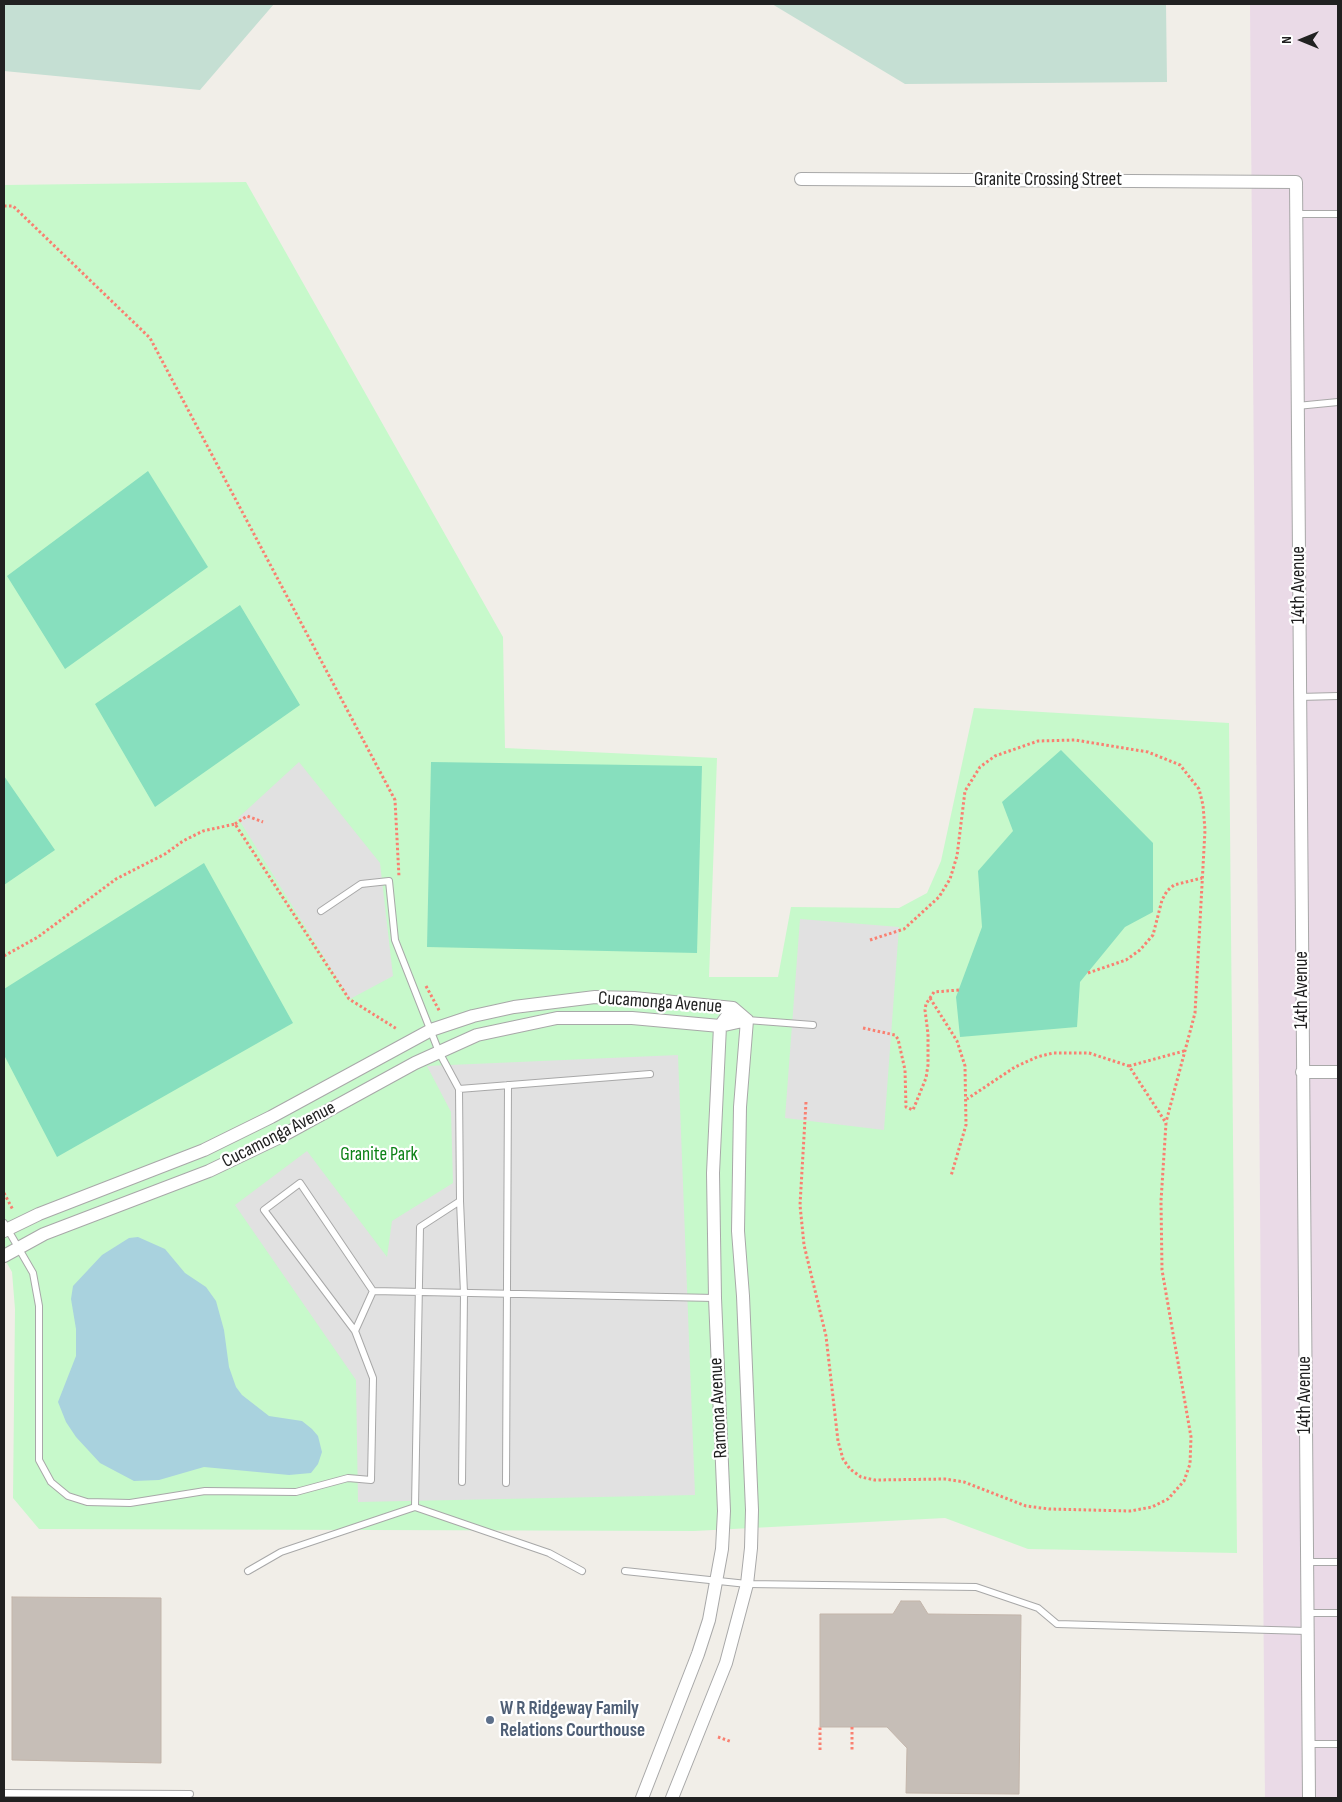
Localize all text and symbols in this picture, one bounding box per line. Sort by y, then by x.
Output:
north arrow [1277,15,1327,65]
text: N [1278,36,1295,44]
street label: Granite Crossing Street [974,169,1122,191]
street label: 14th Avenue [1288,546,1310,624]
street label: 14th Avenue [1291,951,1313,1029]
street label: Cucamonga Avenue [597,987,723,1019]
street label: Cucamonga Avenue [219,1097,339,1173]
park label: Granite Park [340,1144,418,1166]
street label: 14th Avenue [1294,1356,1316,1434]
street label: Ramona Avenue [705,1357,733,1459]
place label: W R Ridgeway Family Relations Courthouse [500,1698,645,1742]
marker: W R Ridgeway Family Relations Courthouse [484,1714,496,1726]

